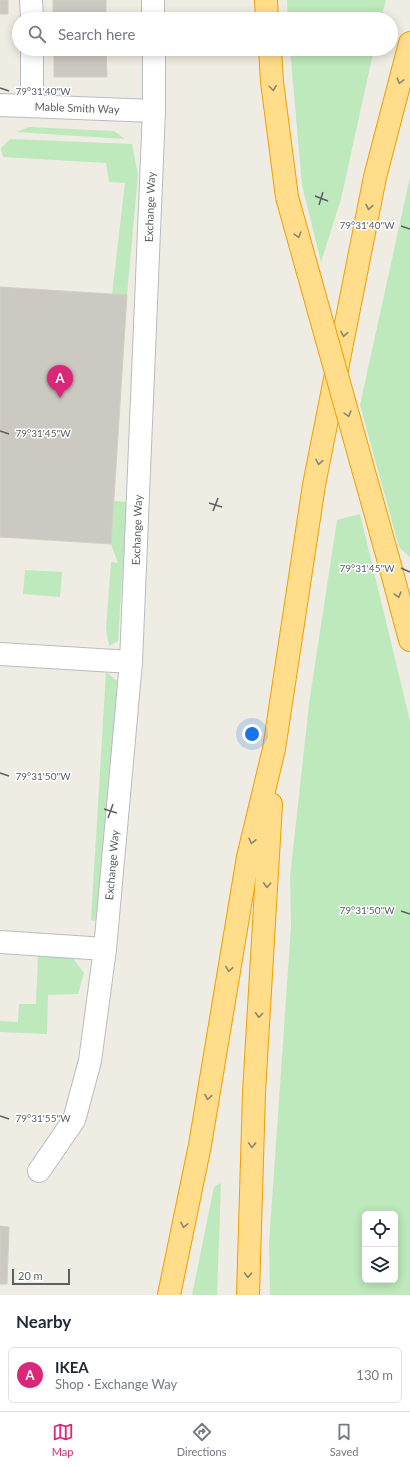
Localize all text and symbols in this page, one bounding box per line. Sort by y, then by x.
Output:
search box [12,12,398,56]
icon: search [26,23,48,45]
text: Search here [58,25,135,43]
one-way arrow [396,77,405,84]
text: 79°31'40"W [15,85,71,97]
one-way arrow [268,85,277,91]
street label: Mable Smith Way [34,100,120,115]
street label: Exchange Way [142,171,157,242]
one-way arrow [366,204,374,210]
text: 79°31'40"W [339,219,395,231]
one-way arrow [293,231,302,238]
one-way arrow [340,331,349,338]
pin: A [47,365,73,398]
one-way arrow [343,410,352,417]
text: 79°31'45"W [15,427,71,439]
one-way arrow [315,459,323,465]
street label: Exchange Way [129,494,144,565]
text: 79°31'45"W [339,562,395,574]
one-way arrow [394,592,402,599]
your location [242,724,262,744]
text: 79°31'50"W [15,770,71,782]
street label: Exchange Way [102,829,121,901]
one-way arrow [248,838,256,844]
one-way arrow [262,882,271,888]
text: 79°31'50"W [339,904,395,916]
one-way arrow [225,966,234,972]
one-way arrow [254,1012,263,1018]
one-way arrow [204,1094,213,1100]
text: 79°31'55"W [15,1112,71,1124]
one-way arrow [248,1142,256,1148]
map controls [362,1211,398,1283]
button: locate [362,1211,398,1247]
one-way arrow [180,1222,188,1228]
button: layers [362,1247,398,1283]
scale bar [12,1267,70,1286]
text: 20 m [18,1269,43,1282]
one-way arrow [244,1272,252,1278]
text: Nearby [16,1311,71,1332]
text: IKEA [55,1358,89,1376]
text: A [25,1367,35,1383]
text: 130 m [356,1367,393,1383]
text: Shop · Exchange Way [55,1376,177,1392]
tab: Map [52,1421,74,1458]
tab: Directions [177,1421,226,1458]
tab: Saved [330,1421,358,1458]

